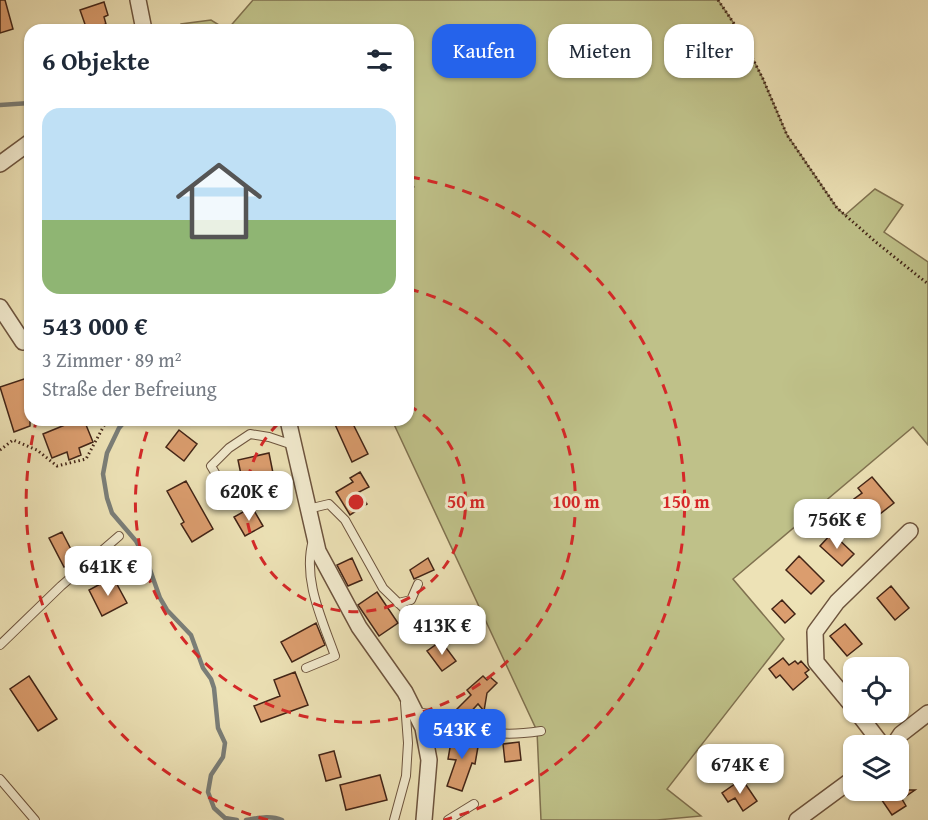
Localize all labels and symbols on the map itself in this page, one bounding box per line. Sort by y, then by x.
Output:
pin: 620K € [200,471,298,522]
text: 50 m [447,488,486,515]
text: 100 m [552,488,600,515]
text: 150 m [662,488,710,515]
centre of rings [346,492,366,512]
pin: 756K € [788,499,886,550]
pin: 641K € [59,546,157,597]
pin: 413K € [393,605,491,656]
pin: 543K € [413,709,511,760]
pin: 674K € [691,744,789,795]

